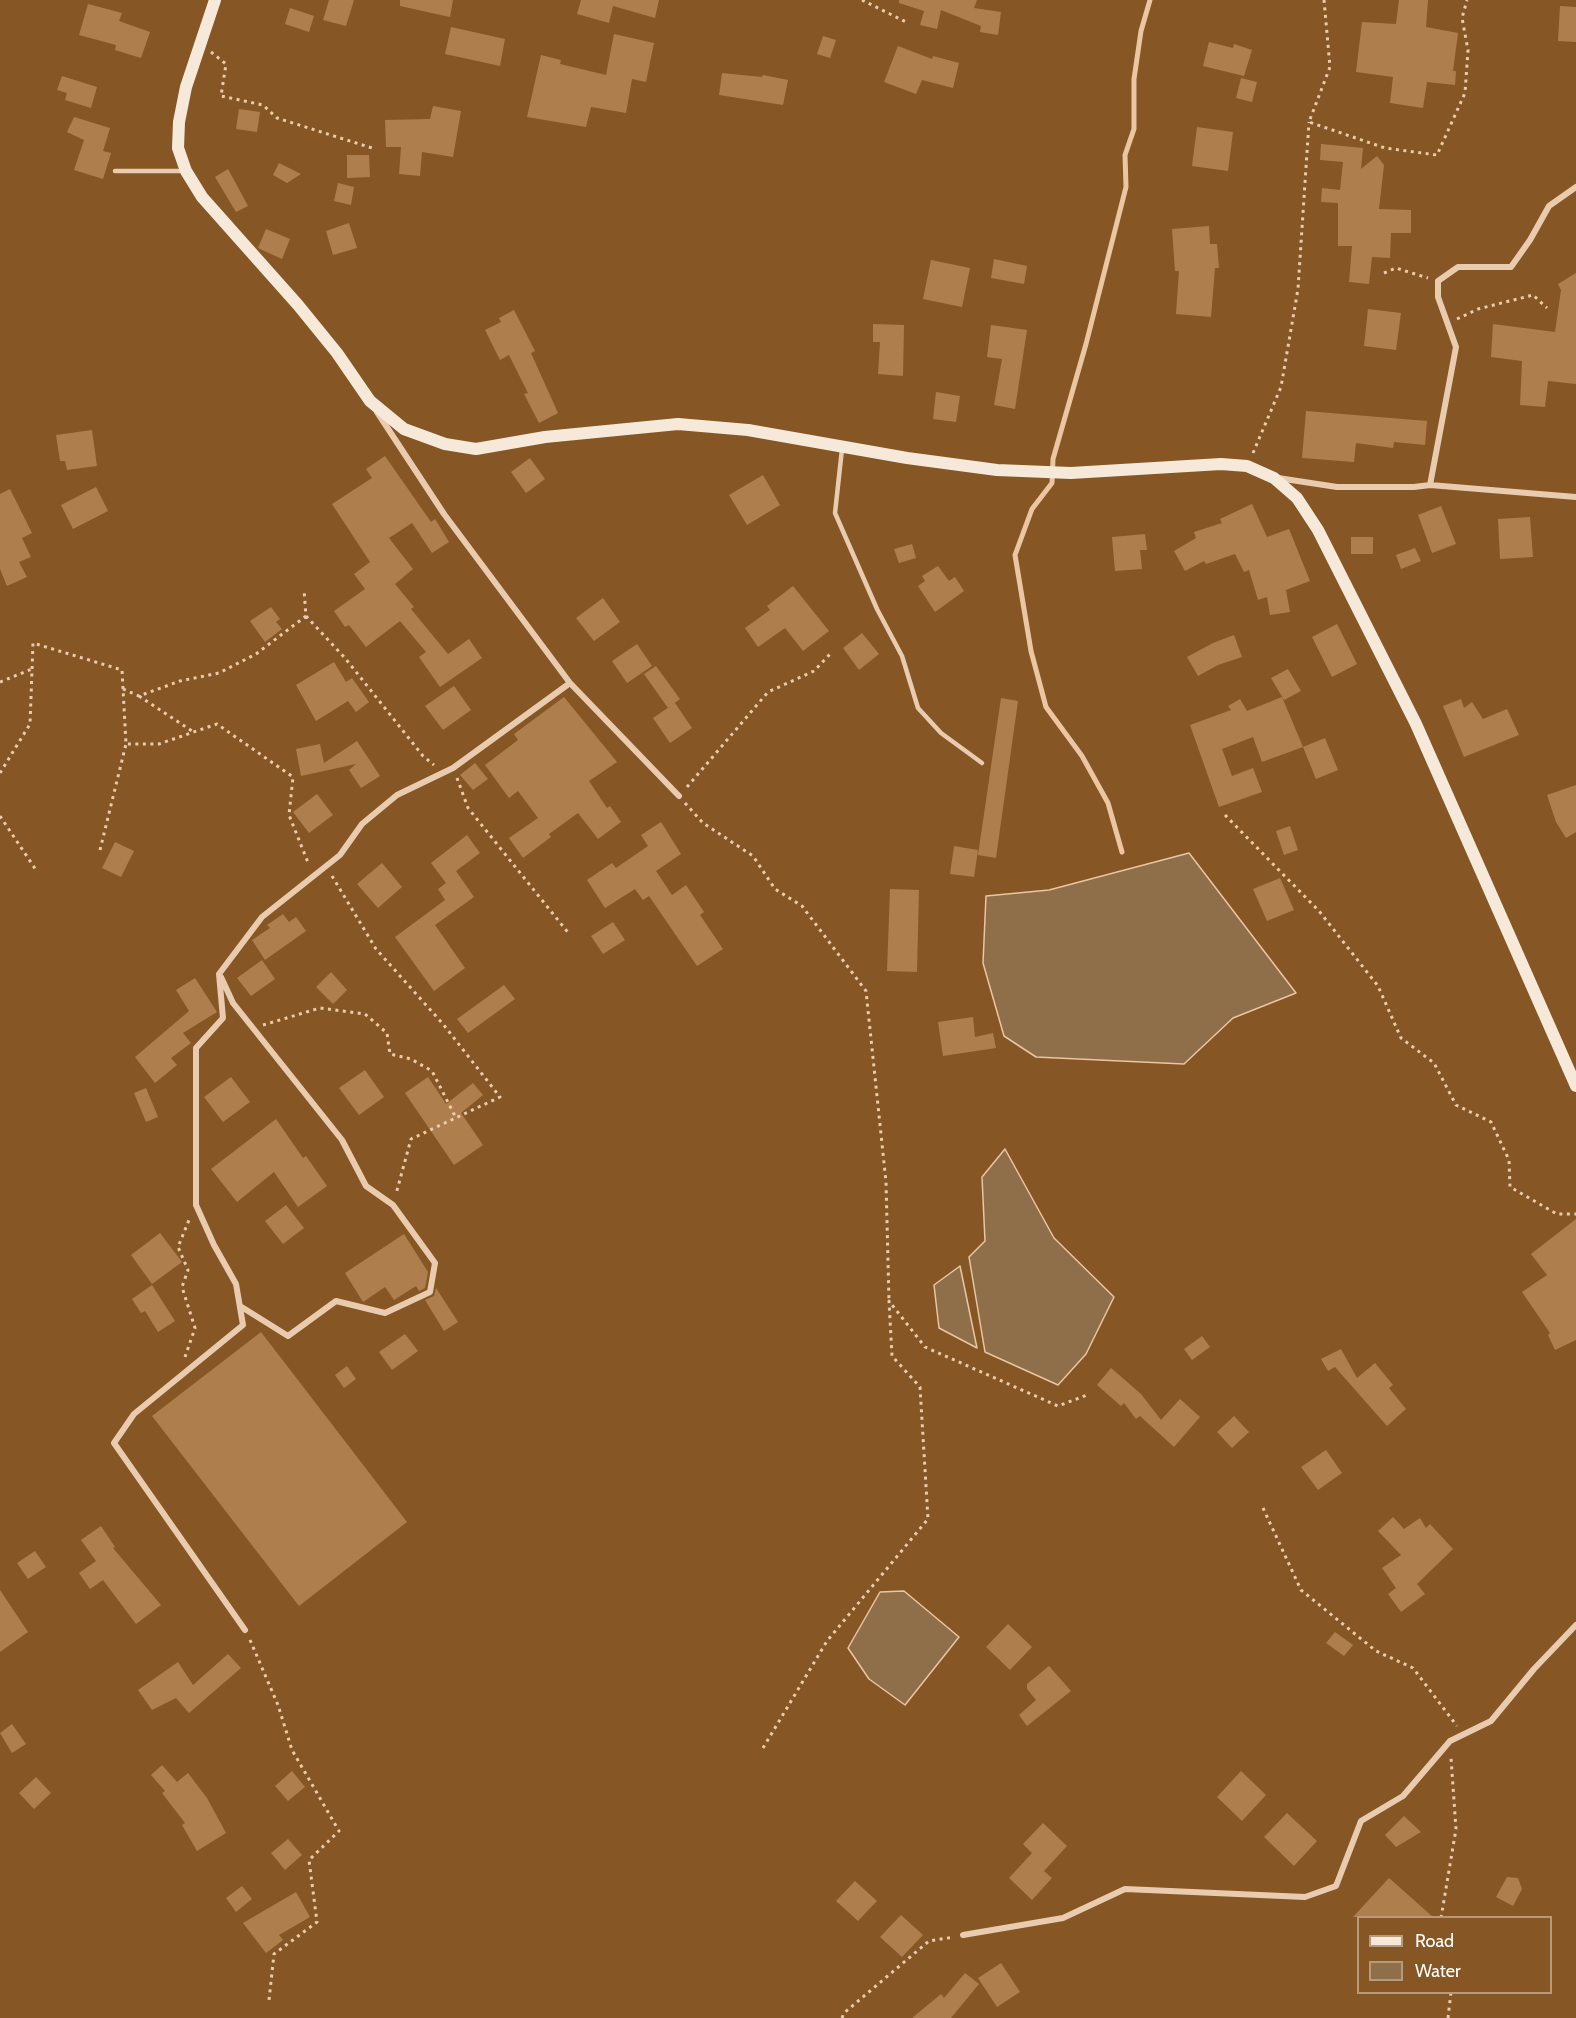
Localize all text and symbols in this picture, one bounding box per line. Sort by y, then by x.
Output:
legend [1357,1916,1552,1994]
text: Road [1415,1930,1454,1952]
text: Water [1415,1960,1461,1982]

